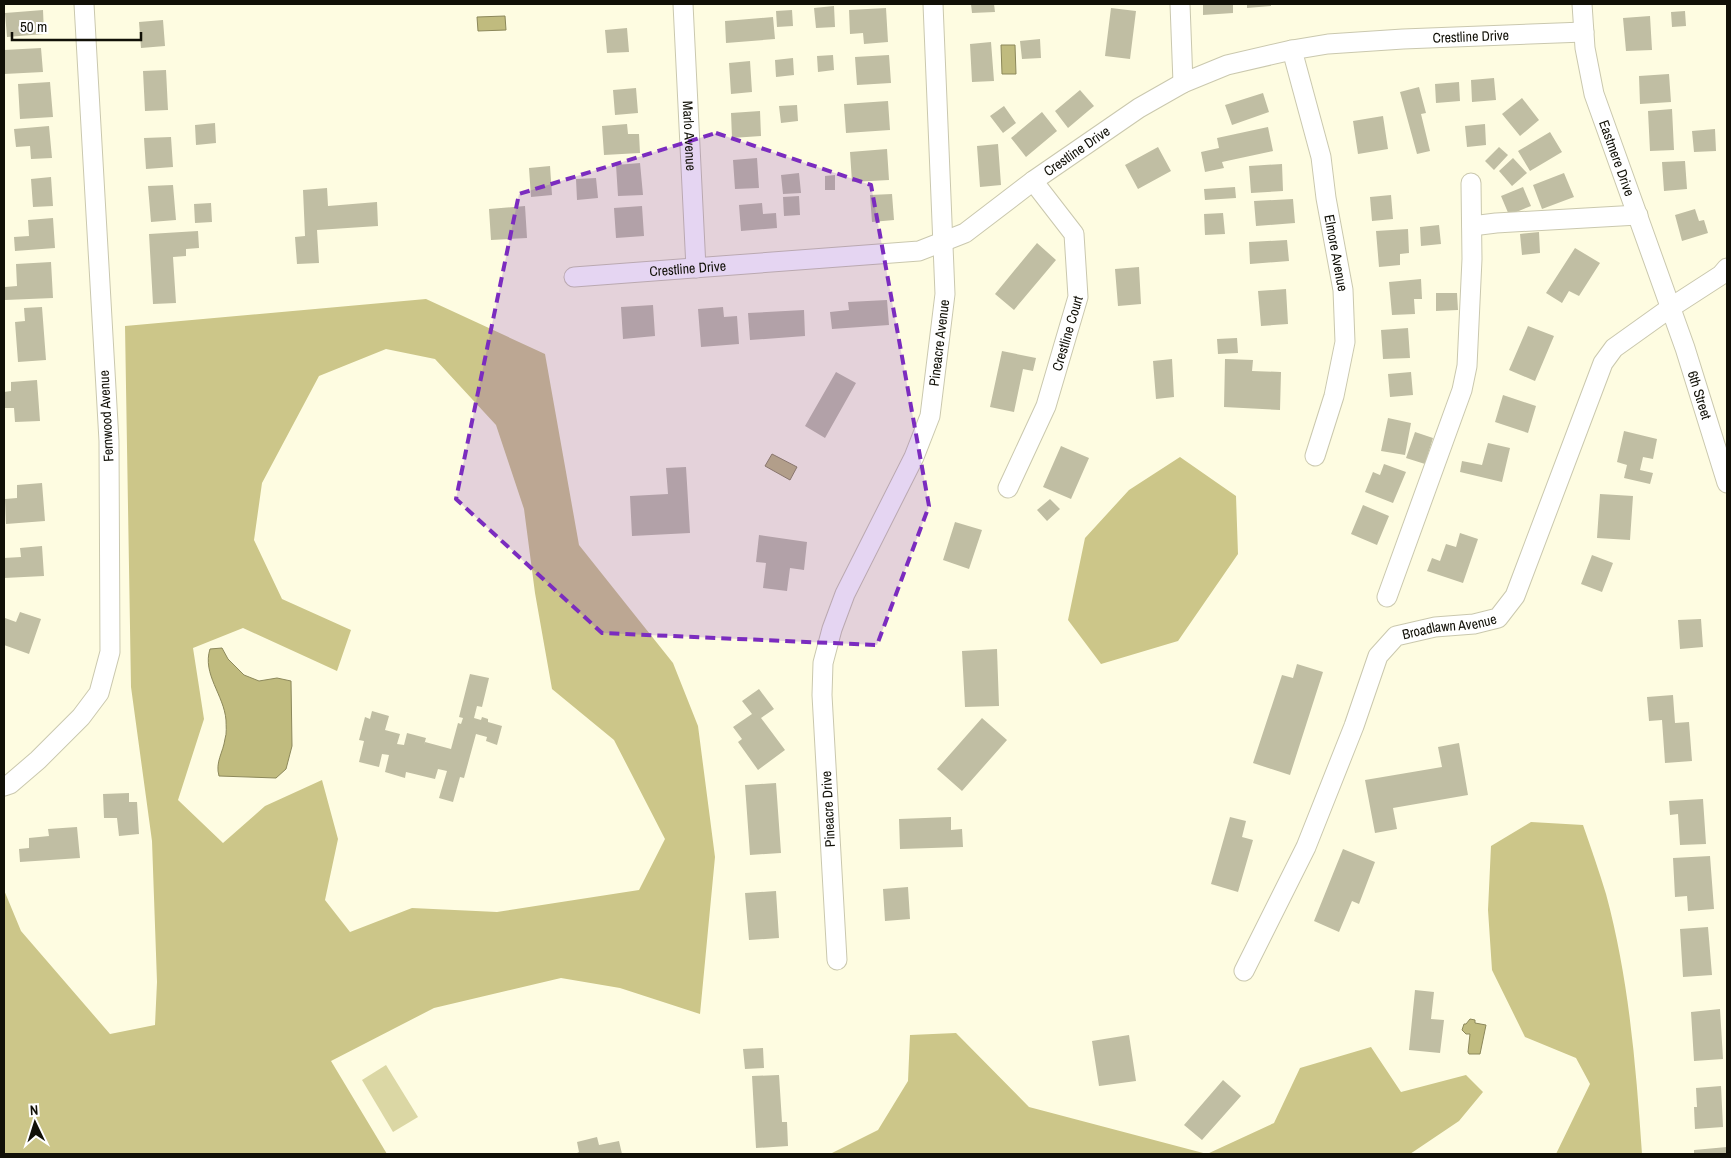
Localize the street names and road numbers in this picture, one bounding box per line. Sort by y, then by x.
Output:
street label: Crestline Drive [1432,26,1509,47]
street label: Marlo Avenue [679,100,700,171]
street label: Eastmere Drive [1595,117,1639,199]
street label: Crestline Drive [1040,122,1113,180]
street label: Elmore Avenue [1320,213,1352,293]
street label: Crestline Drive [649,257,727,280]
street label: Crestline Court [1048,294,1087,373]
street label: Pineacre Avenue [925,298,953,387]
street label: 6th Street [1684,369,1716,421]
street label: Fernwood Avenue [95,370,117,462]
street label: Broadlawn Avenue [1400,610,1498,643]
street label: Pineacre Drive [817,770,839,848]

